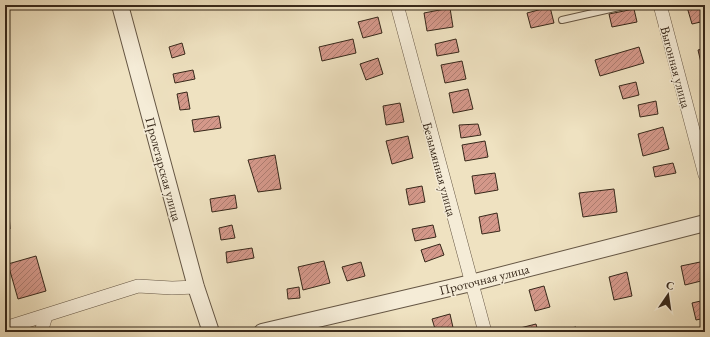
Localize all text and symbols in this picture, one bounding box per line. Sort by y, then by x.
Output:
street label: Выгонная улица [656,24,695,111]
street label: Пролетарская улица [141,115,186,224]
street label: Безымянная улица [419,120,460,219]
street label: Проточная улица [437,260,532,299]
north arrow [648,275,688,315]
text: С [665,278,676,293]

